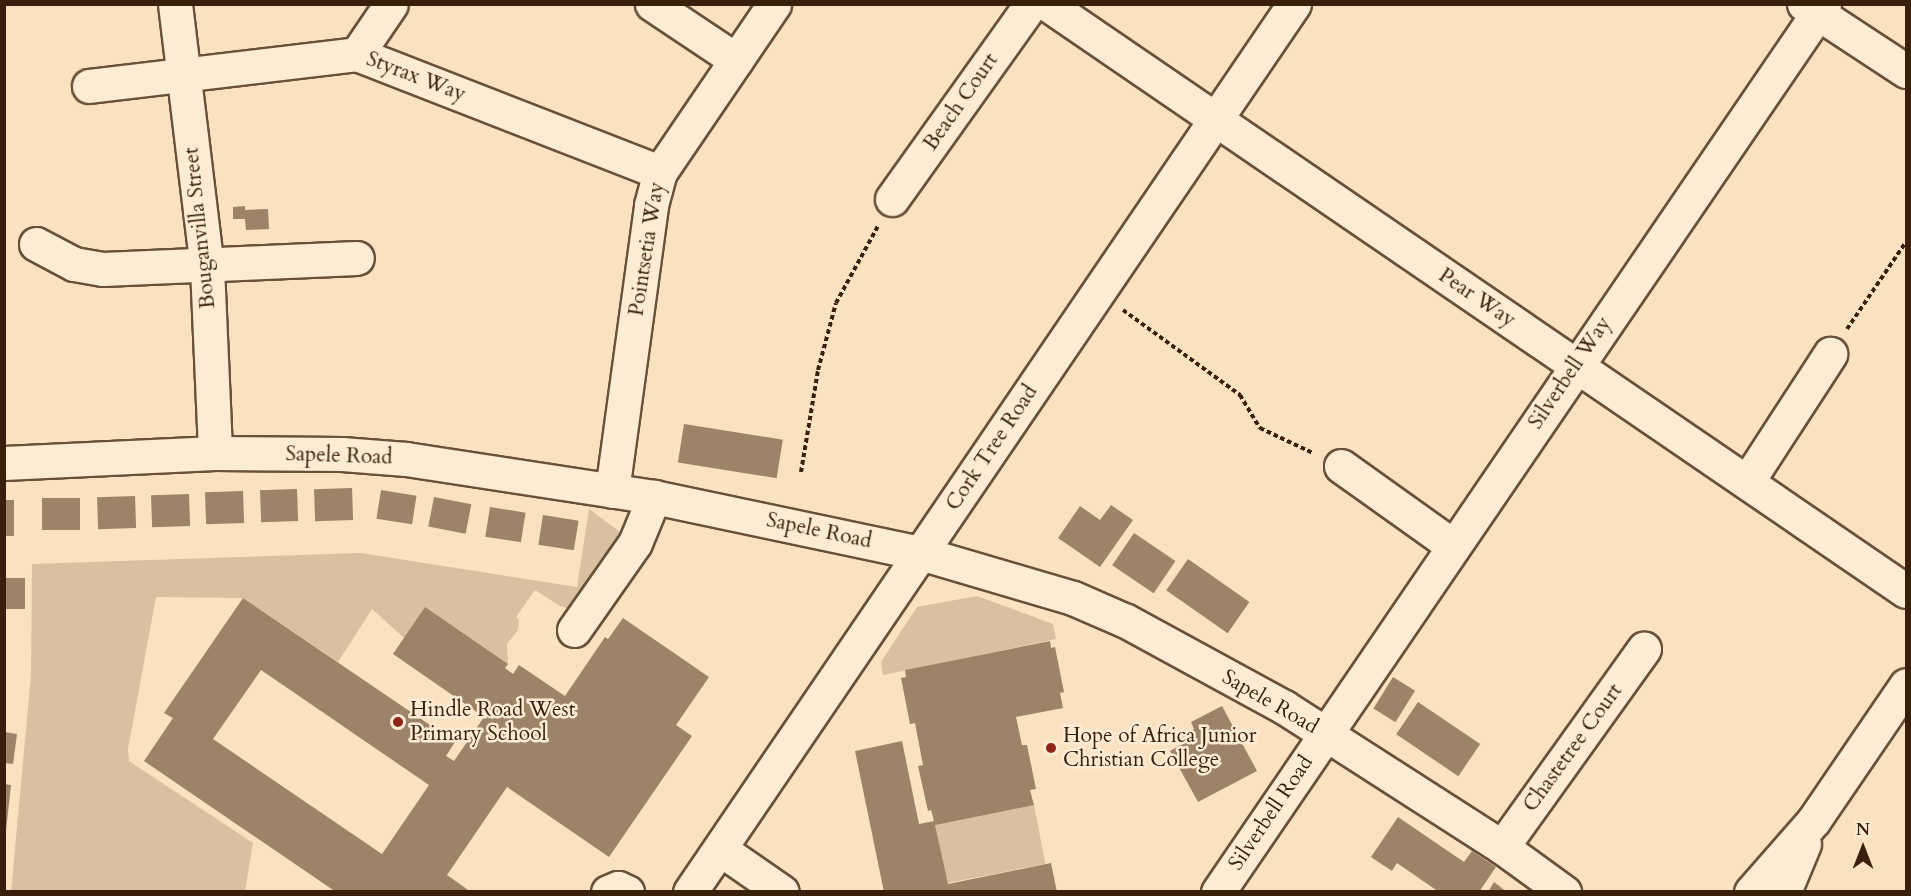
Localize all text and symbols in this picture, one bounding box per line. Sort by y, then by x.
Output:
street label: Styrax Way [363,47,469,107]
street label: Beach Court [918,49,1004,155]
street label: Bouganvilla Street [179,146,221,310]
street label: Pointsetia Way [624,180,670,318]
street label: Pear Way [1434,263,1520,333]
street label: Silverbell Way [1523,312,1617,434]
street label: Cork Tree Road [941,380,1043,516]
street label: Sapele Road [285,442,393,470]
street label: Sapele Road [764,508,874,554]
street label: Sapele Road [1217,664,1323,740]
street label: Chastetree Court [1518,679,1628,817]
place label: Hindle Road West Primary School [410,697,575,747]
marker: Hindle Road West Primary School [391,715,405,729]
place label: Hope of Africa Junior Christian College [1063,723,1256,773]
marker: Hope of Africa Junior Christian College [1044,741,1058,755]
street label: Silverbell Road [1223,751,1319,875]
north arrow [1833,818,1893,878]
text: N [1856,819,1870,841]

